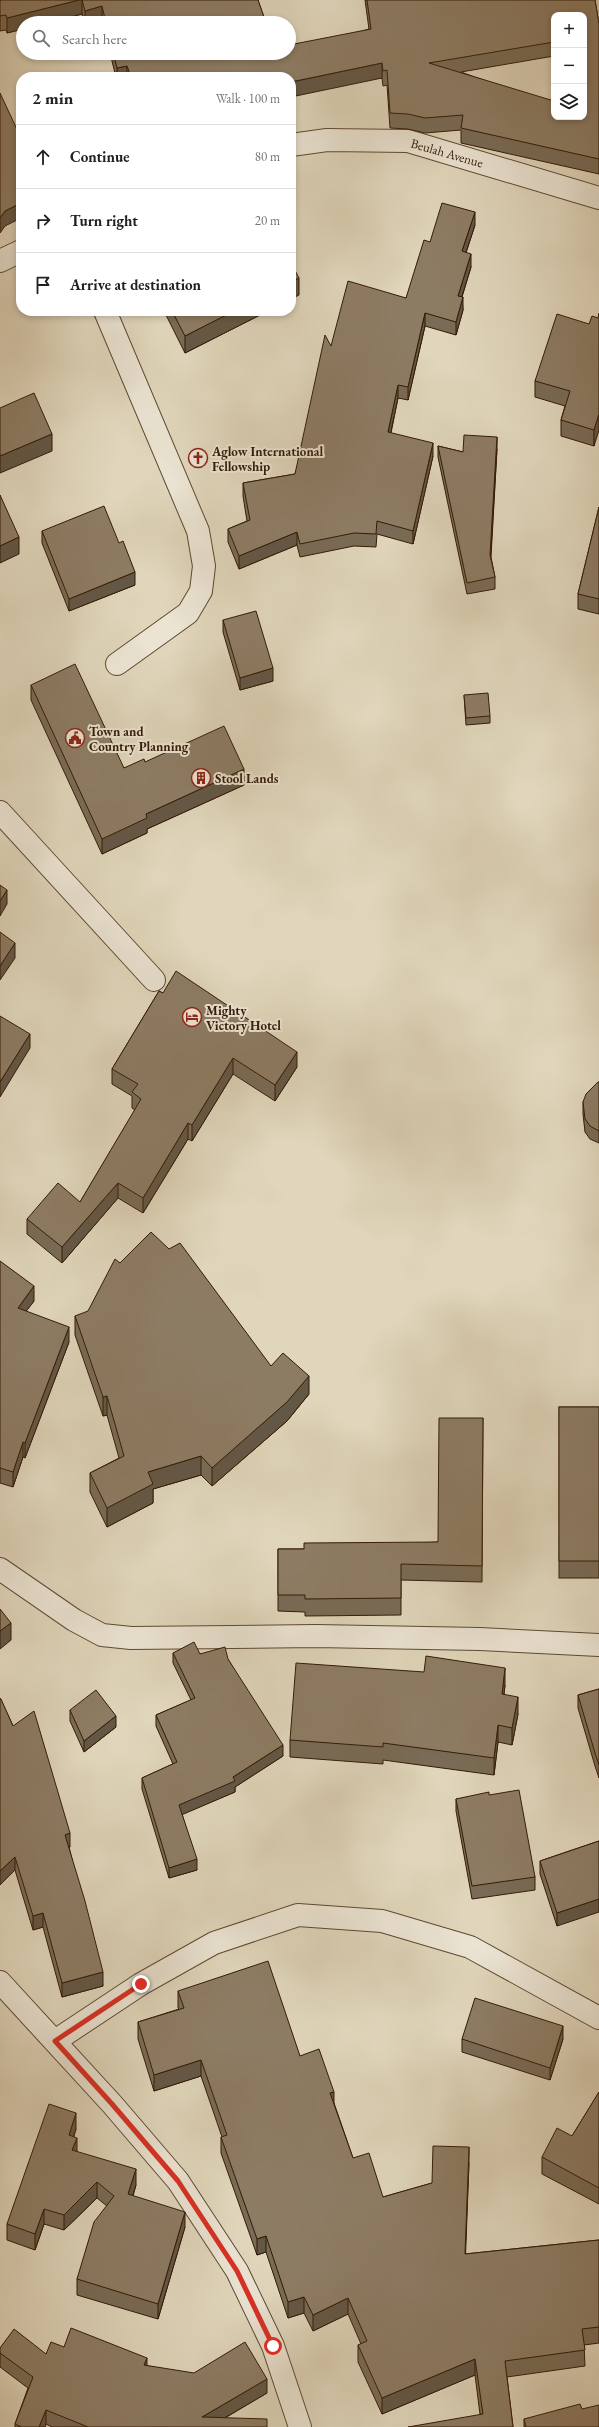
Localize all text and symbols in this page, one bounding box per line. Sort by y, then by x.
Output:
map controls [551,12,587,120]
button: + [551,12,587,48]
search box [16,16,296,60]
icon: search [30,27,52,49]
text: Search here [62,29,127,48]
button: − [551,48,587,84]
button: layers [551,84,587,120]
text: 2 min [32,87,73,109]
text: Walk · 100 m [216,90,280,107]
street label: Beulah Avenue [409,135,485,171]
icon: ahead [32,146,54,168]
text: Continue [70,147,130,166]
text: 80 m [255,148,280,165]
icon: right [32,210,54,232]
text: Turn right [70,211,138,230]
text: 20 m [255,212,280,229]
icon: arrive [32,274,54,296]
text: Arrive at destination [70,275,201,294]
place label: Aglow International Fellowship [211,443,323,475]
church icon: Aglow International Fellowship [187,447,209,469]
place label: Town and Country Planning [89,723,189,755]
public building icon: Town and Country Planning [64,727,86,749]
building icon: Stool Lands [190,767,212,789]
place label: Stool Lands [215,770,279,787]
place label: Mighty Victory Hotel [206,1002,281,1034]
hotel icon: Mighty Victory Hotel [181,1006,203,1028]
route end [132,1975,150,1993]
route start [264,2337,282,2355]

